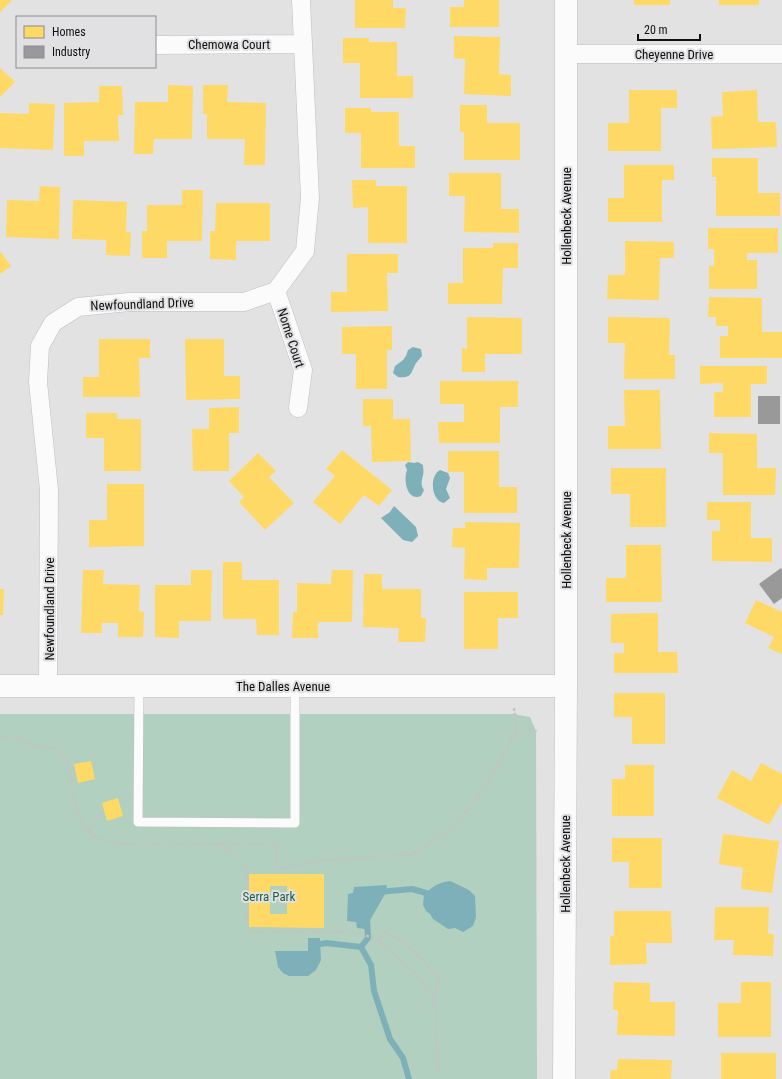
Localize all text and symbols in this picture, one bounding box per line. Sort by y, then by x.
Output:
legend [16,16,156,68]
scale bar [638,16,700,42]
text: 20 m [644,23,668,37]
text: Homes [52,25,86,39]
street label: Chemowa Court [188,37,270,52]
text: Industry [52,45,90,59]
street label: Cheyenne Drive [635,47,713,62]
street label: Hollenbeck Avenue [559,167,574,265]
street label: Newfoundland Drive [90,295,194,313]
street label: Nome Court [274,306,308,370]
street label: Hollenbeck Avenue [559,491,574,589]
street label: Newfoundland Drive [42,557,57,661]
street label: The Dalles Avenue [236,679,330,694]
street label: Hollenbeck Avenue [558,815,573,913]
park label: Serra Park [243,889,296,904]

